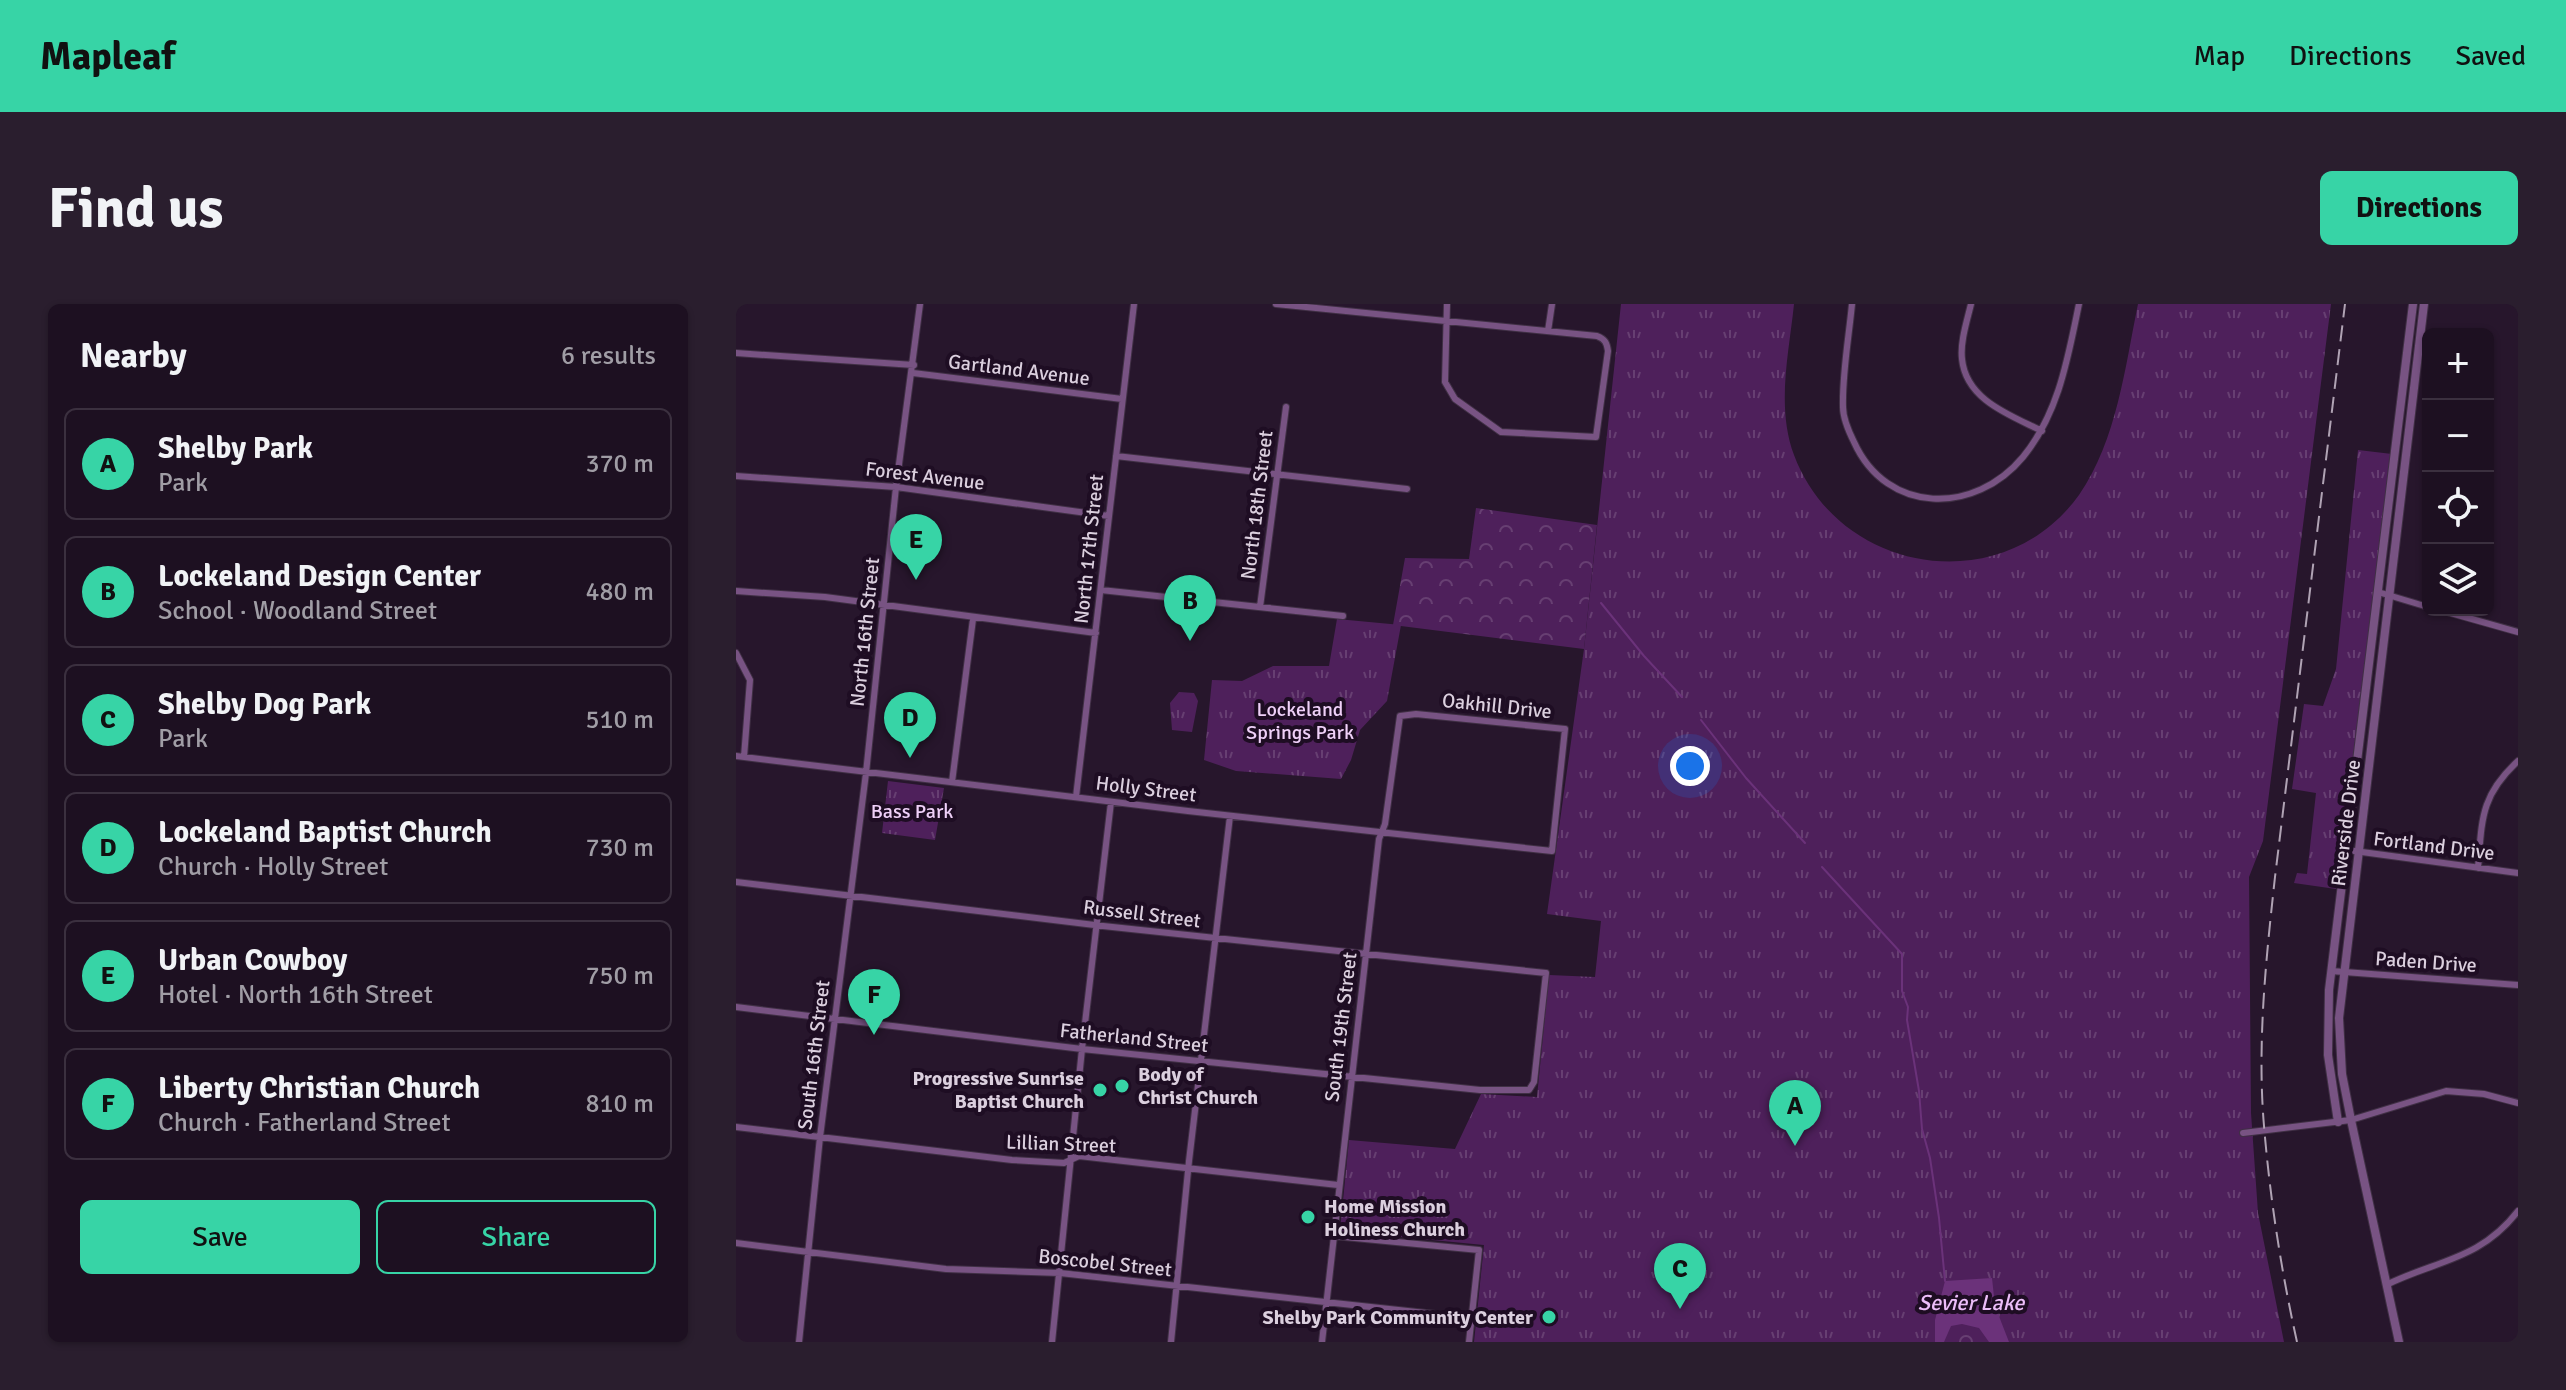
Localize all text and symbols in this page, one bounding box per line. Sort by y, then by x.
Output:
text: Mapleaf [40,33,175,80]
text: Map [2193,39,2245,73]
text: Directions [2289,39,2411,73]
text: Saved [2455,39,2526,73]
button: Directions [2320,171,2518,245]
text: Find us [48,174,223,243]
map controls [2422,328,2494,616]
button: + [2422,328,2494,400]
text: Nearby [80,335,187,377]
text: 6 results [561,340,656,372]
street label: Gartland Avenue [947,349,1091,391]
button: − [2422,400,2494,472]
street label: North 18th Street [1235,429,1279,581]
text: Shelby Park [158,430,313,467]
text: A [100,448,116,480]
text: 370 m [585,448,654,480]
street label: Forest Avenue [864,456,986,496]
text: Park [158,467,208,499]
button: locate [2422,472,2494,544]
street label: North 17th Street [1069,473,1109,625]
pin: E [890,514,942,580]
button: layers [2422,544,2494,616]
street label: North 16th Street [845,556,885,708]
text: Lockeland Design Center [158,558,481,595]
pin: B [1164,575,1216,641]
text: B [100,576,116,608]
text: 480 m [585,576,654,608]
text: School · Woodland Street [158,595,437,627]
text: Shelby Dog Park [158,686,371,723]
street label: Oakhill Drive [1441,688,1553,724]
pin: D [884,692,936,758]
park label: Lockeland Springs Park [1246,697,1354,745]
text: C [100,704,116,736]
text: 510 m [585,704,654,736]
text: Park [158,723,208,755]
your location [1670,746,1710,786]
street label: Riverside Drive [2326,758,2366,888]
street label: Holly Street [1094,770,1198,808]
park label: Bass Park [871,799,953,824]
text: Lockeland Baptist Church [158,814,492,851]
street label: Fortland Drive [2372,826,2496,866]
text: D [99,832,117,864]
text: 730 m [585,832,654,864]
text: Church · Holly Street [158,851,388,883]
street label: Russell Street [1082,894,1202,934]
text: Urban Cowboy [158,942,347,979]
street label: Paden Drive [2374,946,2478,978]
street label: South 19th Street [1319,951,1363,1103]
text: E [101,960,115,992]
text: 750 m [585,960,654,992]
pin: F [848,969,900,1035]
text: Hotel · North 16th Street [158,979,433,1011]
street label: South 16th Street [792,979,836,1131]
street label: Fatherland Street [1059,1018,1209,1058]
place label: Body of Christ Church [1138,1062,1258,1110]
place label: Progressive Sunrise Baptist Church [913,1066,1084,1114]
text: Liberty Christian Church [158,1070,480,1107]
marker: Body of Christ Church [1113,1077,1131,1095]
pin: A [1769,1080,1821,1146]
marker: Progressive Sunrise Baptist Church [1091,1081,1109,1099]
text: F [101,1088,115,1120]
text: 810 m [585,1088,654,1120]
text: Church · Fatherland Street [158,1107,451,1139]
street label: Lillian Street [1006,1130,1116,1158]
place label: Home Mission Holiness Church [1324,1194,1465,1242]
button: Save [80,1200,360,1274]
button: Share [376,1200,656,1274]
marker: Home Mission Holiness Church [1299,1208,1317,1226]
pin: C [1654,1243,1706,1309]
street label: Boscobel Street [1037,1244,1173,1282]
water label: Sevier Lake [1918,1289,2025,1316]
place label: Shelby Park Community Center [1263,1305,1533,1330]
marker: Shelby Park Community Center [1540,1308,1558,1326]

